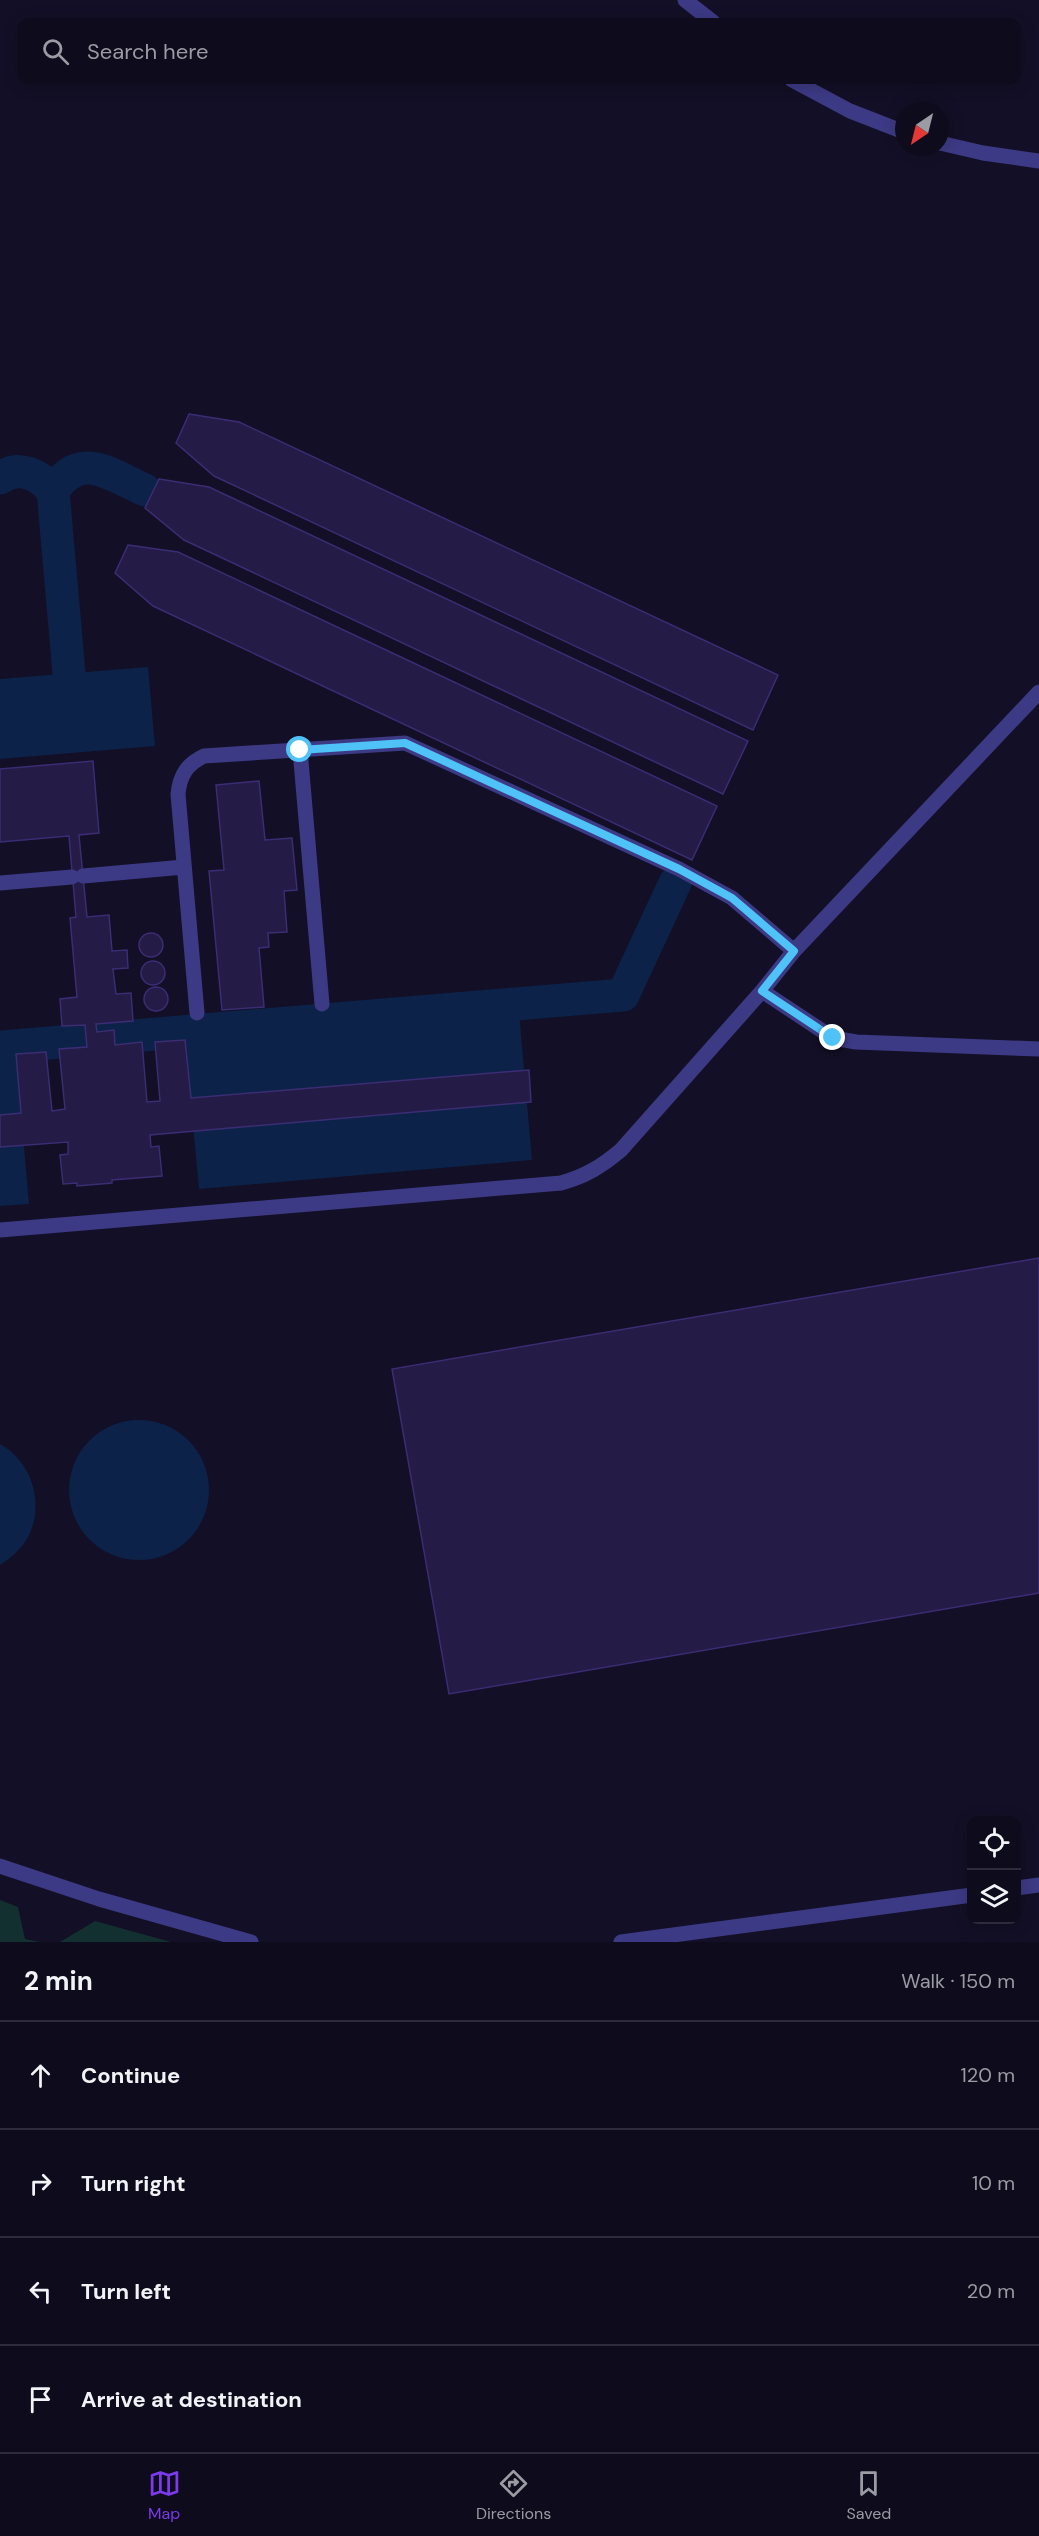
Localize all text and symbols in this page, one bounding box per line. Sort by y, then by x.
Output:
search box [18,18,1021,84]
icon: search [39,35,72,68]
text: Search here [87,37,208,66]
north arrow [895,102,949,156]
route start [286,736,312,762]
route end [819,1024,845,1050]
map controls [967,1816,1021,1924]
button: locate [967,1816,1021,1870]
button: layers [967,1870,1021,1924]
text: 2 min [24,1964,93,1998]
text: Walk · 150 m [901,1968,1015,1994]
icon: ahead [24,2059,57,2092]
text: Continue [81,2061,180,2090]
text: 120 m [961,2062,1015,2088]
icon: right [24,2167,57,2200]
text: Turn right [81,2169,186,2198]
text: 10 m [972,2170,1015,2196]
icon: left [24,2275,57,2308]
text: Turn left [81,2277,171,2306]
text: 20 m [967,2278,1015,2304]
icon: arrive [24,2383,57,2416]
text: Arrive at destination [81,2385,302,2414]
tab: Map [148,2467,181,2524]
tab: Directions [476,2467,551,2524]
tab: Saved [847,2467,891,2524]

